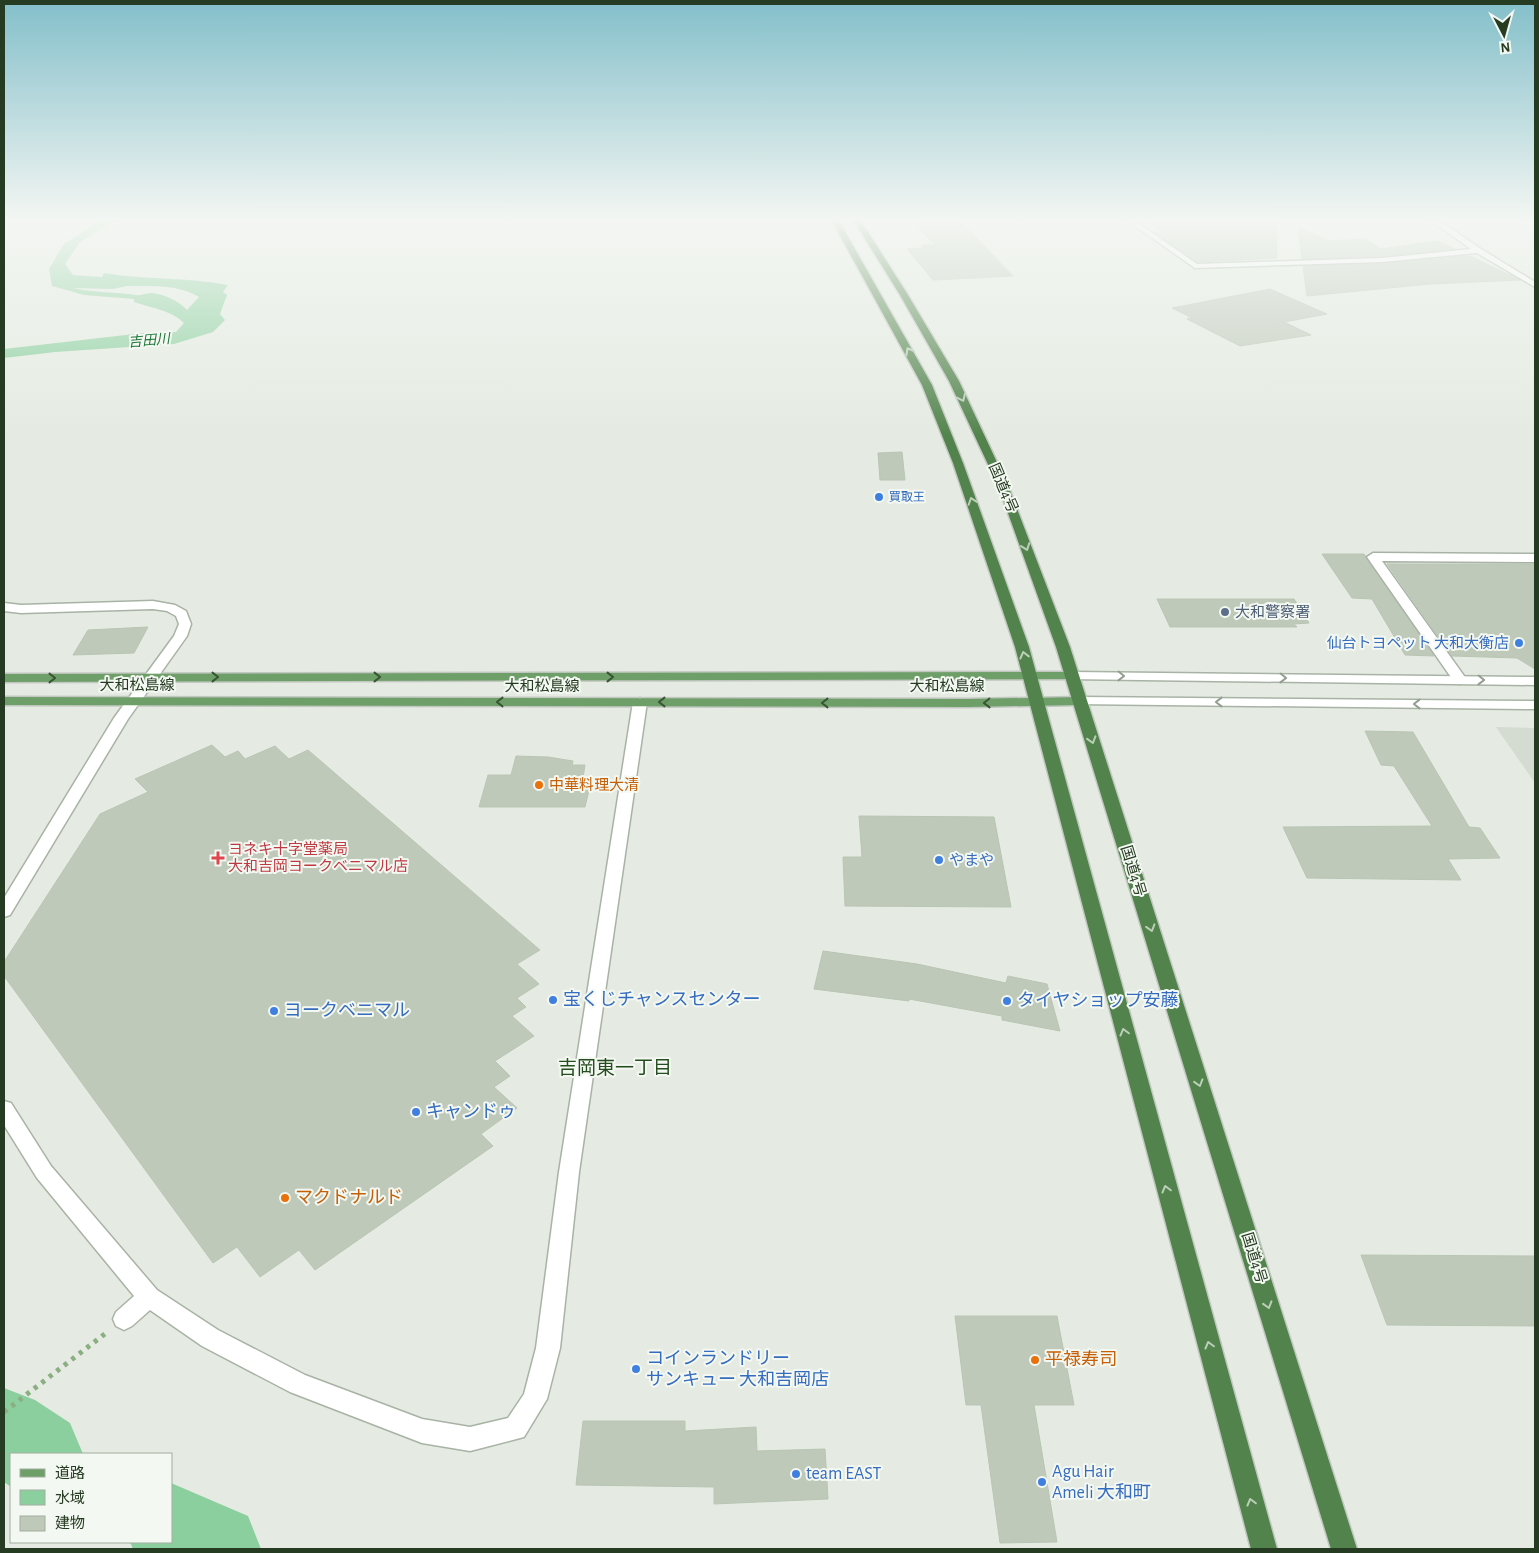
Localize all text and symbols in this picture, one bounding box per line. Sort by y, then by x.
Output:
north arrow [1479,10,1529,60]
text: N [1500,39,1511,54]
water label: 吉田川 [127,331,173,350]
one-way arrow [905,348,915,357]
one-way arrow [956,393,967,402]
street label: 国道4号 [986,461,1021,515]
marker: 買取王 [873,491,885,503]
place label: 買取王 [889,491,925,503]
one-way arrow [967,497,977,506]
one-way arrow [1020,542,1030,551]
place label: 大和警察署 [1235,604,1310,620]
marker: 大和警察署 [1219,606,1231,618]
place label: 仙台トヨペット 大和大衡店 [1327,635,1509,651]
marker: 仙台トヨペット 大和大衡店 [1513,637,1525,649]
one-way arrow [1019,650,1030,659]
one-way arrow [1117,671,1125,682]
one-way arrow [212,672,219,682]
one-way arrow [374,672,382,682]
one-way arrow [606,672,614,682]
one-way arrow [49,673,57,683]
one-way arrow [1280,673,1287,683]
one-way arrow [1477,675,1485,685]
street label: 大和松島線 [99,677,175,693]
street label: 大和松島線 [504,678,580,694]
street label: 大和松島線 [909,678,985,694]
one-way arrow [496,697,504,707]
one-way arrow [658,697,666,707]
one-way arrow [983,697,991,708]
one-way arrow [1215,697,1222,707]
one-way arrow [821,698,828,708]
one-way arrow [1412,699,1420,709]
one-way arrow [1086,735,1096,743]
place label: 中華料理大清 [549,776,639,793]
marker: 中華料理大清 [533,779,545,791]
place label: ヨネキ十字堂薬局 大和吉岡ヨークベニマル店 [228,841,408,874]
street label: 国道4号 [1118,844,1149,898]
marker: ヨネキ十字堂薬局 大和吉岡ヨークベニマル店 [212,852,224,864]
place label: やまや [949,852,994,868]
marker: やまや [933,854,945,866]
one-way arrow [1145,923,1155,932]
place label: 宝くじチャンスセンター [563,990,760,1009]
place label: タイヤショップ安藤 [1017,991,1178,1010]
marker: 宝くじチャンスセンター [547,994,559,1006]
marker: タイヤショップ安藤 [1001,995,1013,1007]
place label: ヨークベニマル [284,1001,410,1020]
marker: ヨークベニマル [268,1005,280,1017]
one-way arrow [1119,1027,1130,1036]
district label: 吉岡東一丁目 [558,1058,672,1078]
one-way arrow [1194,1079,1204,1087]
place label: キャンドゥ [426,1102,516,1121]
marker: キャンドゥ [410,1106,422,1118]
one-way arrow [1162,1185,1172,1193]
place label: マクドナルド [295,1188,403,1207]
marker: マクドナルド [279,1192,291,1204]
street label: 国道4号 [1239,1231,1270,1285]
one-way arrow [1263,1301,1273,1309]
one-way arrow [1204,1341,1215,1350]
place label: コインランドリー サンキュー 大和吉岡店 [646,1349,829,1389]
place label: 平禄寿司 [1045,1350,1117,1369]
marker: 平禄寿司 [1029,1354,1041,1366]
marker: コインランドリー サンキュー 大和吉岡店 [630,1363,642,1375]
legend [10,1453,172,1543]
place label: Agu Hair Ameli 大和町 [1052,1463,1151,1502]
text: 道路 [55,1465,85,1481]
place label: team EAST [806,1465,882,1483]
marker: team EAST [790,1468,802,1480]
marker: Agu Hair Ameli 大和町 [1036,1476,1048,1488]
text: 水域 [55,1490,85,1506]
one-way arrow [1247,1499,1257,1507]
text: 建物 [55,1515,85,1531]

